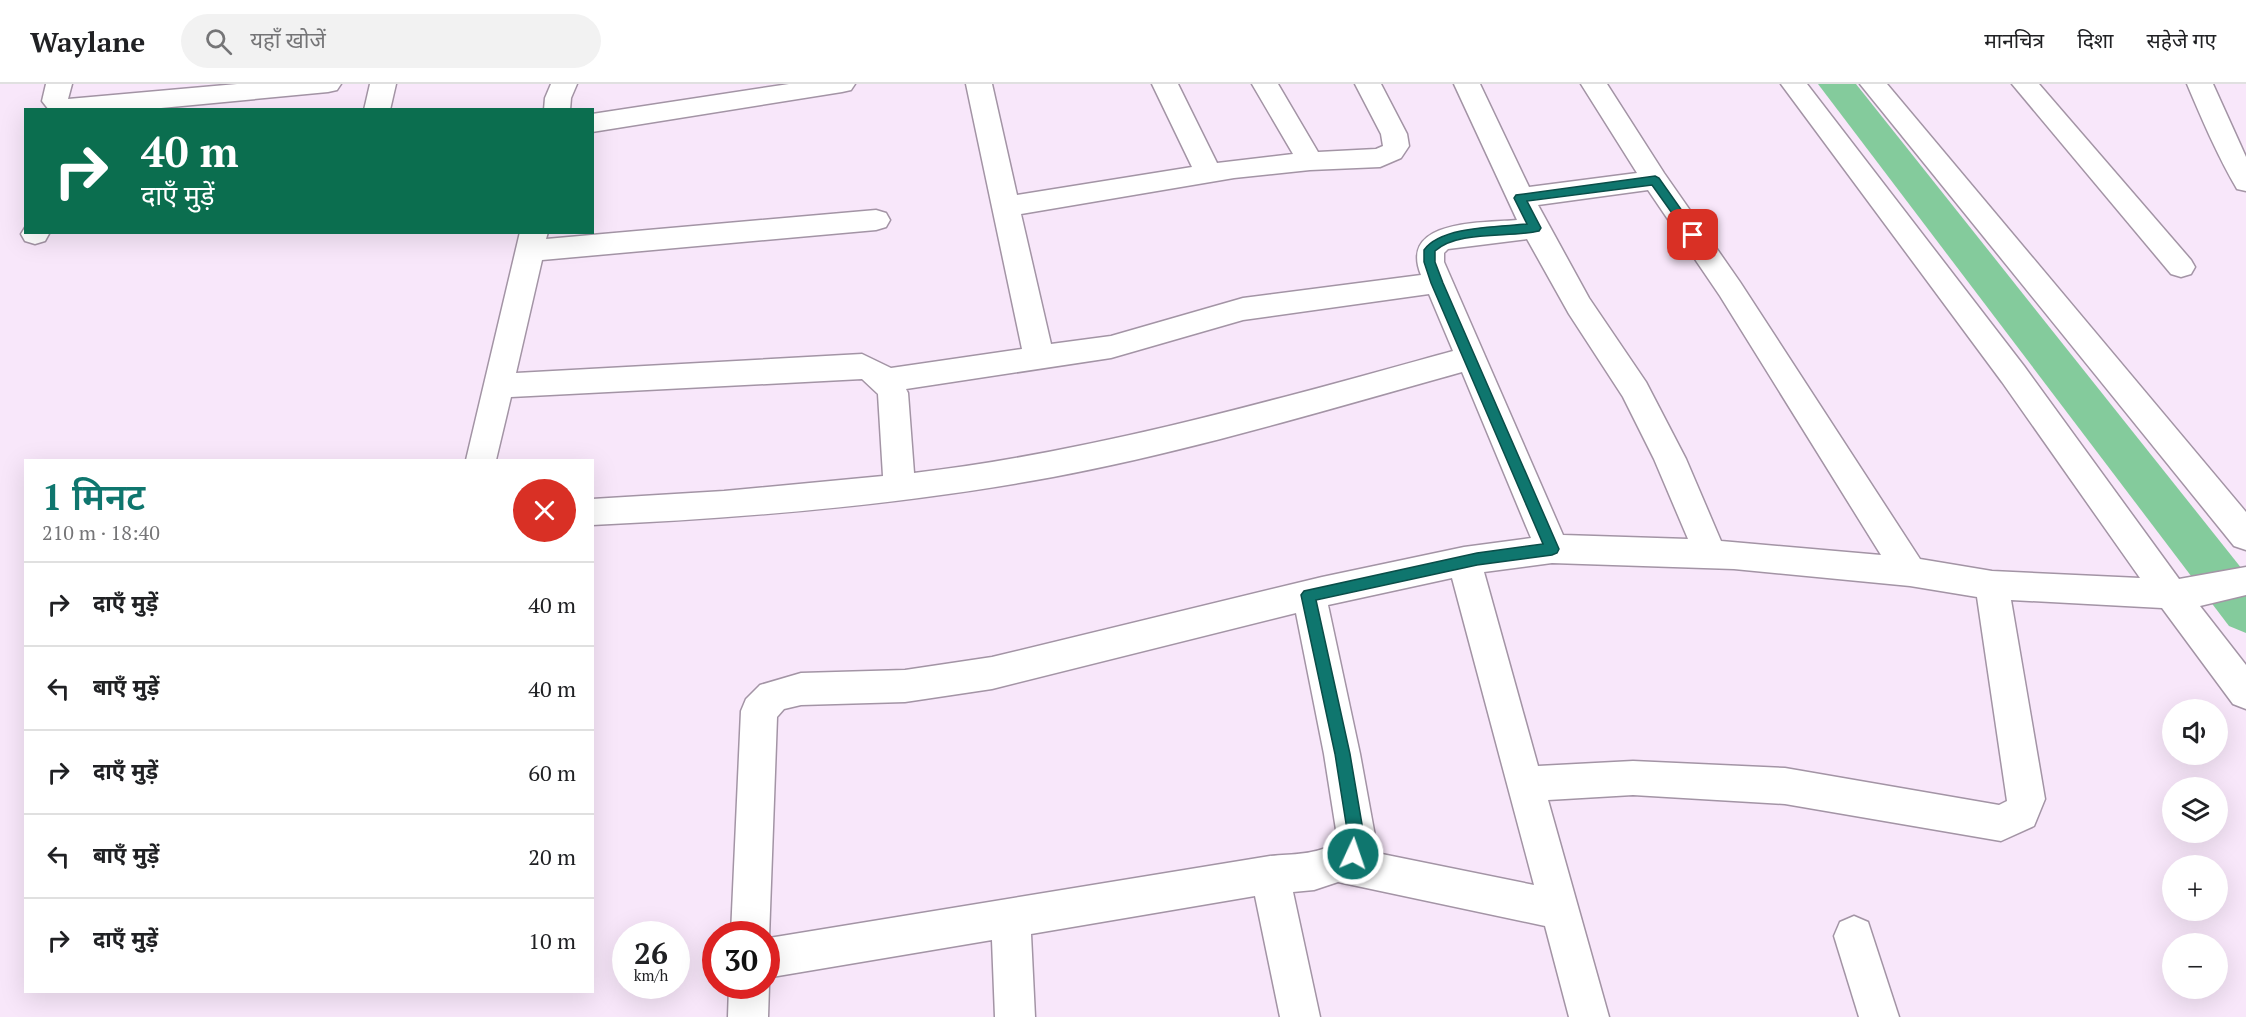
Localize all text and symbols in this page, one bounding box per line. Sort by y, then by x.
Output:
search box [181,14,601,68]
text: Waylane [30,23,145,60]
icon: search [202,25,235,58]
text: यहाँ खोजें [250,25,326,54]
text: मानचित्र [1984,26,2044,54]
text: दिशा [2077,26,2114,54]
text: सहेजे गए [2147,26,2216,54]
text: 40 m [141,123,239,179]
icon: right [42,132,120,210]
text: दाएँ मुड़ें [141,177,214,213]
pin [1667,209,1718,260]
icon: arrive [1676,218,1709,251]
text: 1 मिनट [42,473,145,520]
button: close [513,479,576,542]
text: 210 m · 18:40 [42,519,160,546]
icon: right [42,588,75,621]
text: दाएँ मुड़ें [93,588,158,617]
text: 40 m [528,590,576,619]
icon: left [42,672,75,705]
text: बाएँ मुड़ें [93,672,159,701]
text: 40 m [528,674,576,703]
map controls [2162,699,2228,999]
button: sound [2162,699,2228,765]
icon: right [42,756,75,789]
text: दाएँ मुड़ें [93,756,158,785]
text: 60 m [528,758,576,787]
button: layers [2162,777,2228,843]
position arrow [1321,822,1385,886]
icon: left [42,840,75,873]
text: बाएँ मुड़ें [93,840,159,869]
text: 20 m [528,842,576,871]
button: + [2162,855,2228,921]
speed limit sign: 30 [702,921,780,999]
icon: right [42,924,75,957]
text: दाएँ मुड़ें [93,924,158,953]
text: 10 m [528,926,576,955]
text: 26 [634,933,668,973]
button: − [2162,933,2228,999]
text: km/h [634,965,668,985]

